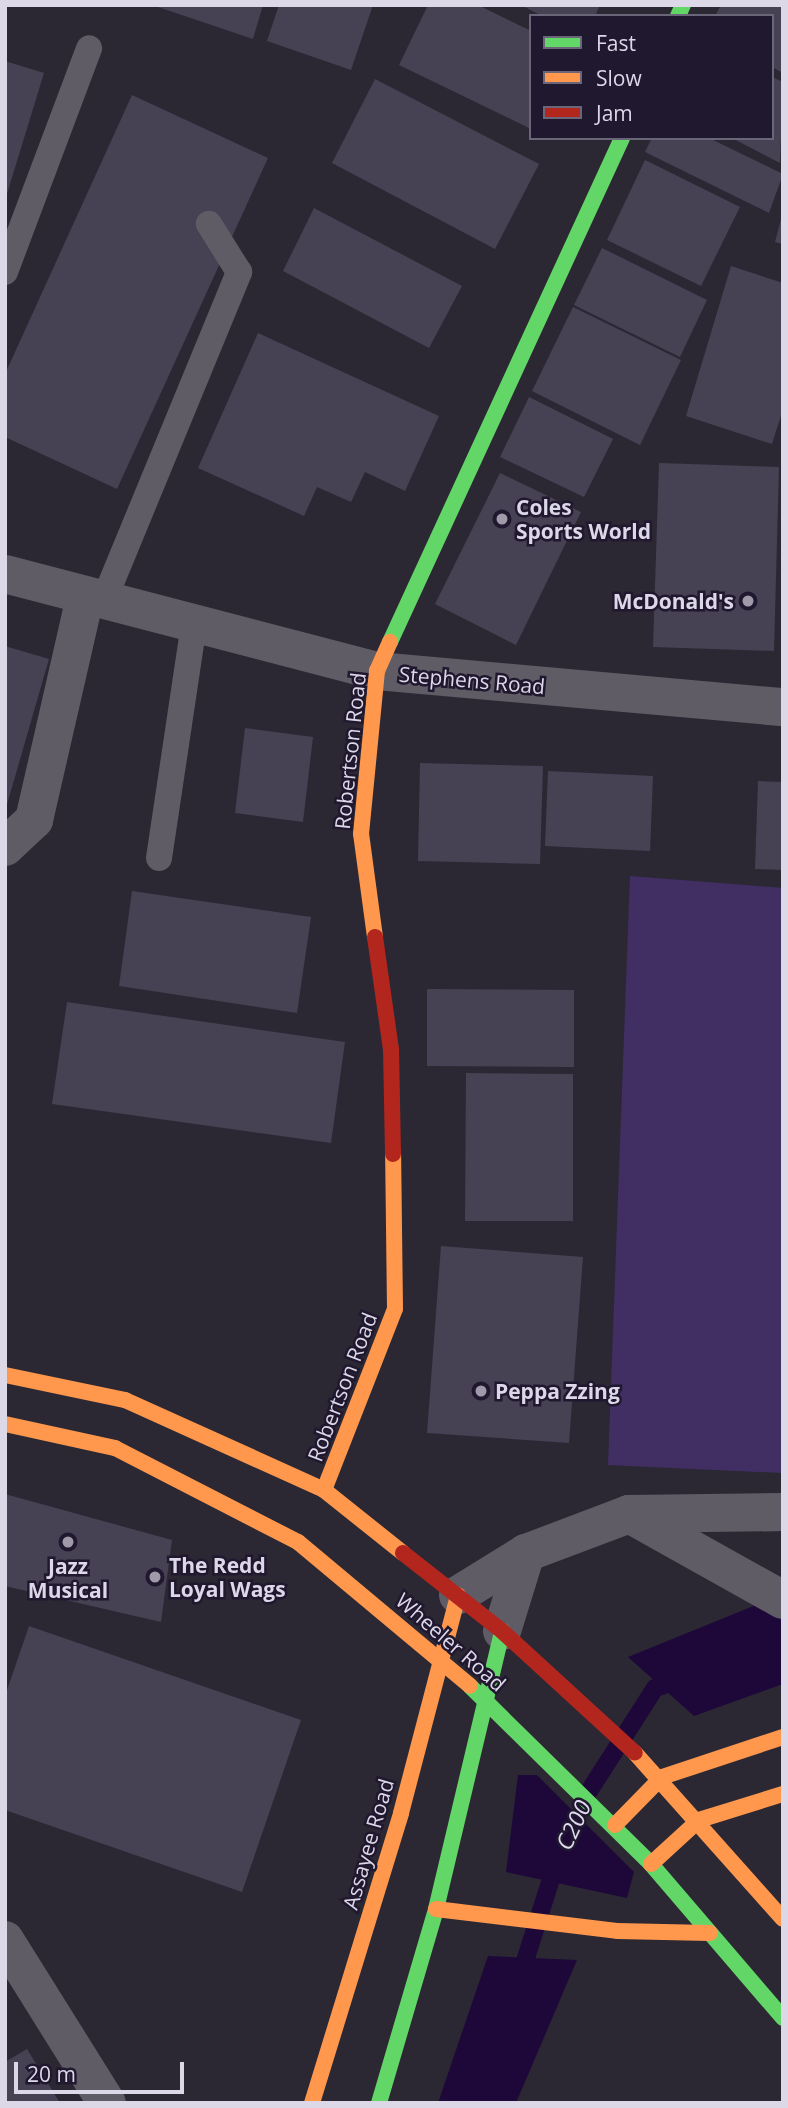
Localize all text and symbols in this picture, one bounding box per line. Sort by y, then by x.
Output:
legend [529,14,774,140]
text: Fast [596,29,636,57]
text: Slow [596,64,642,92]
text: Jam [596,99,633,127]
place label: Coles Sports World [516,494,651,544]
marker: Coles Sports World [494,511,510,527]
place label: McDonald's [613,588,734,614]
marker: McDonald's [740,593,756,609]
street label: Stephens Road [398,661,546,699]
street label: Robertson Road [329,671,371,831]
street label: Robertson Road [302,1309,382,1465]
place label: Peppa Zzing [495,1378,620,1404]
marker: Peppa Zzing [473,1383,489,1399]
marker: Jazz Musical [60,1534,76,1550]
place label: The Redd Loyal Wags [169,1552,286,1602]
place label: Jazz Musical [28,1553,108,1603]
marker: The Redd Loyal Wags [147,1569,163,1585]
street label: Wheeler Road [391,1588,511,1696]
street label: Assayee Road [337,1776,399,1912]
water label: C200 [550,1796,596,1854]
scale bar [18,2048,187,2092]
text: 20 m [27,2060,76,2088]

